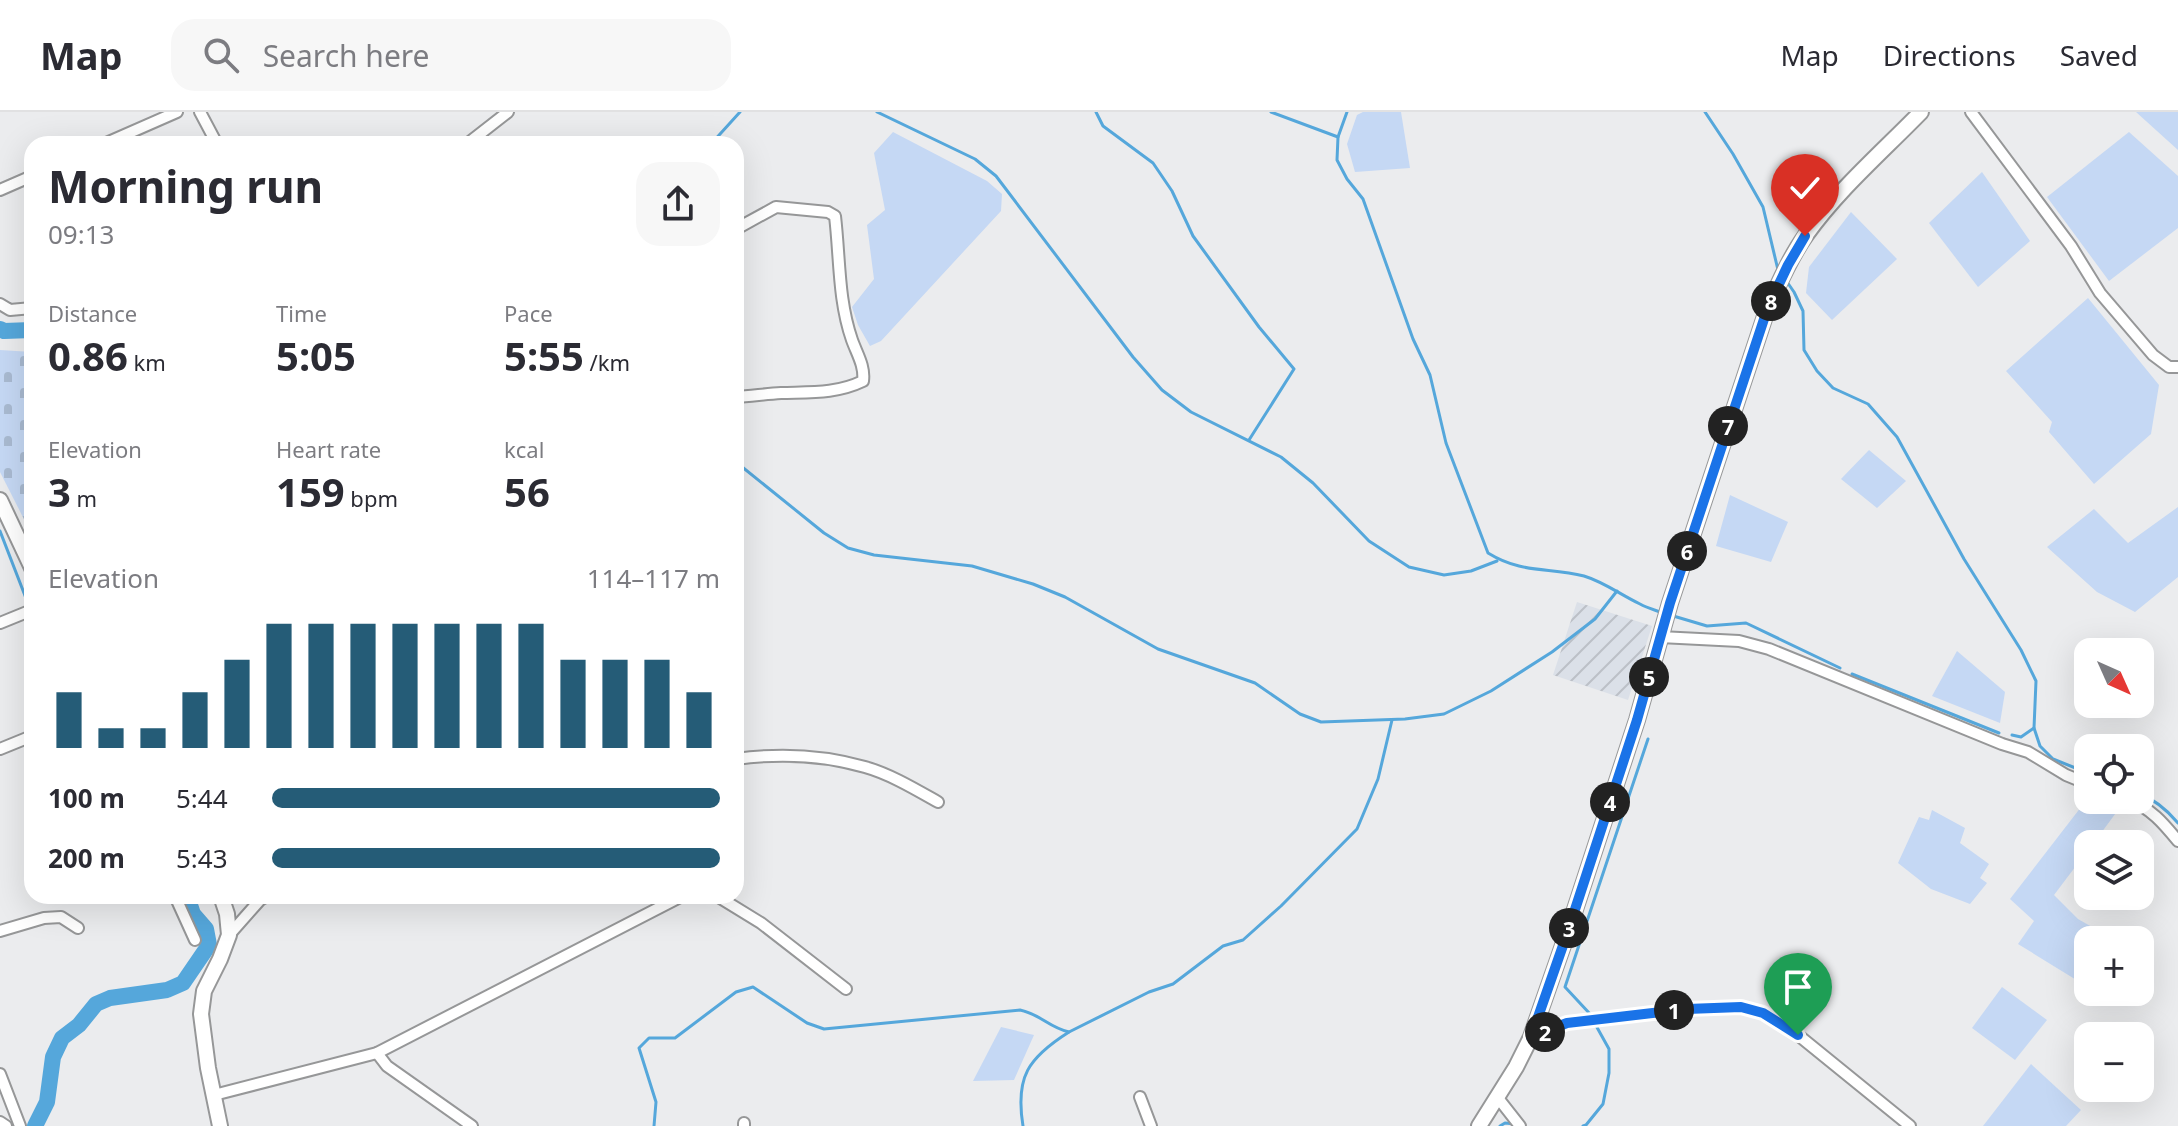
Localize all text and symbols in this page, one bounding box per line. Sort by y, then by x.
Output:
search box [171,19,731,91]
text: Map [40,29,123,81]
icon: search [199,33,243,77]
text: Search here [263,35,430,76]
text: Map [1780,36,1839,74]
text: Directions [1883,36,2016,74]
text: Saved [2060,36,2138,74]
pin [1771,154,1839,236]
text: Morning run [48,156,323,216]
button: share [636,162,720,246]
icon: check [1783,166,1827,210]
text: 09:13 [48,216,114,252]
pin: 8 [1751,281,1791,321]
text: 8 [1765,286,1777,316]
text: Distance [48,298,137,328]
text: Time [276,298,327,328]
text: Pace [504,298,553,328]
text: 0.86 [48,328,128,383]
text: 5:05 [276,328,356,383]
text: 5:55 [504,328,584,383]
text: km [128,347,166,377]
text: /km [584,347,630,377]
pin: 7 [1708,406,1748,446]
text: 7 [1722,411,1734,441]
text: Elevation [48,434,142,464]
text: Heart rate [276,434,381,464]
text: kcal [504,434,544,464]
text: 3 [48,464,71,519]
text: 159 [276,464,345,519]
text: 56 [504,464,550,519]
text: m [71,483,97,513]
text: bpm [345,483,398,513]
pin: 6 [1667,531,1707,571]
text: 6 [1681,536,1693,566]
text: Elevation [48,560,159,596]
text: 114–117 m [587,560,720,596]
north arrow [2074,638,2154,718]
map controls [2074,638,2154,1102]
pin: 5 [1629,657,1669,697]
text: 5 [1643,662,1655,692]
button: locate [2074,734,2154,814]
text: 100 m [48,780,125,816]
text: 5:44 [176,780,228,816]
pin: 4 [1590,782,1630,822]
text: 4 [1604,787,1616,817]
button: layers [2074,830,2154,910]
text: 200 m [48,840,125,876]
text: 5:43 [176,840,228,876]
pin: 3 [1549,908,1589,948]
text: 3 [1563,913,1575,943]
button: + [2074,926,2154,1006]
pin [1764,953,1832,1035]
icon: arrive [1776,965,1820,1009]
pin: 1 [1654,990,1694,1030]
text: 1 [1668,995,1680,1025]
pin: 2 [1525,1012,1565,1052]
text: 2 [1539,1017,1551,1047]
button: − [2074,1022,2154,1102]

